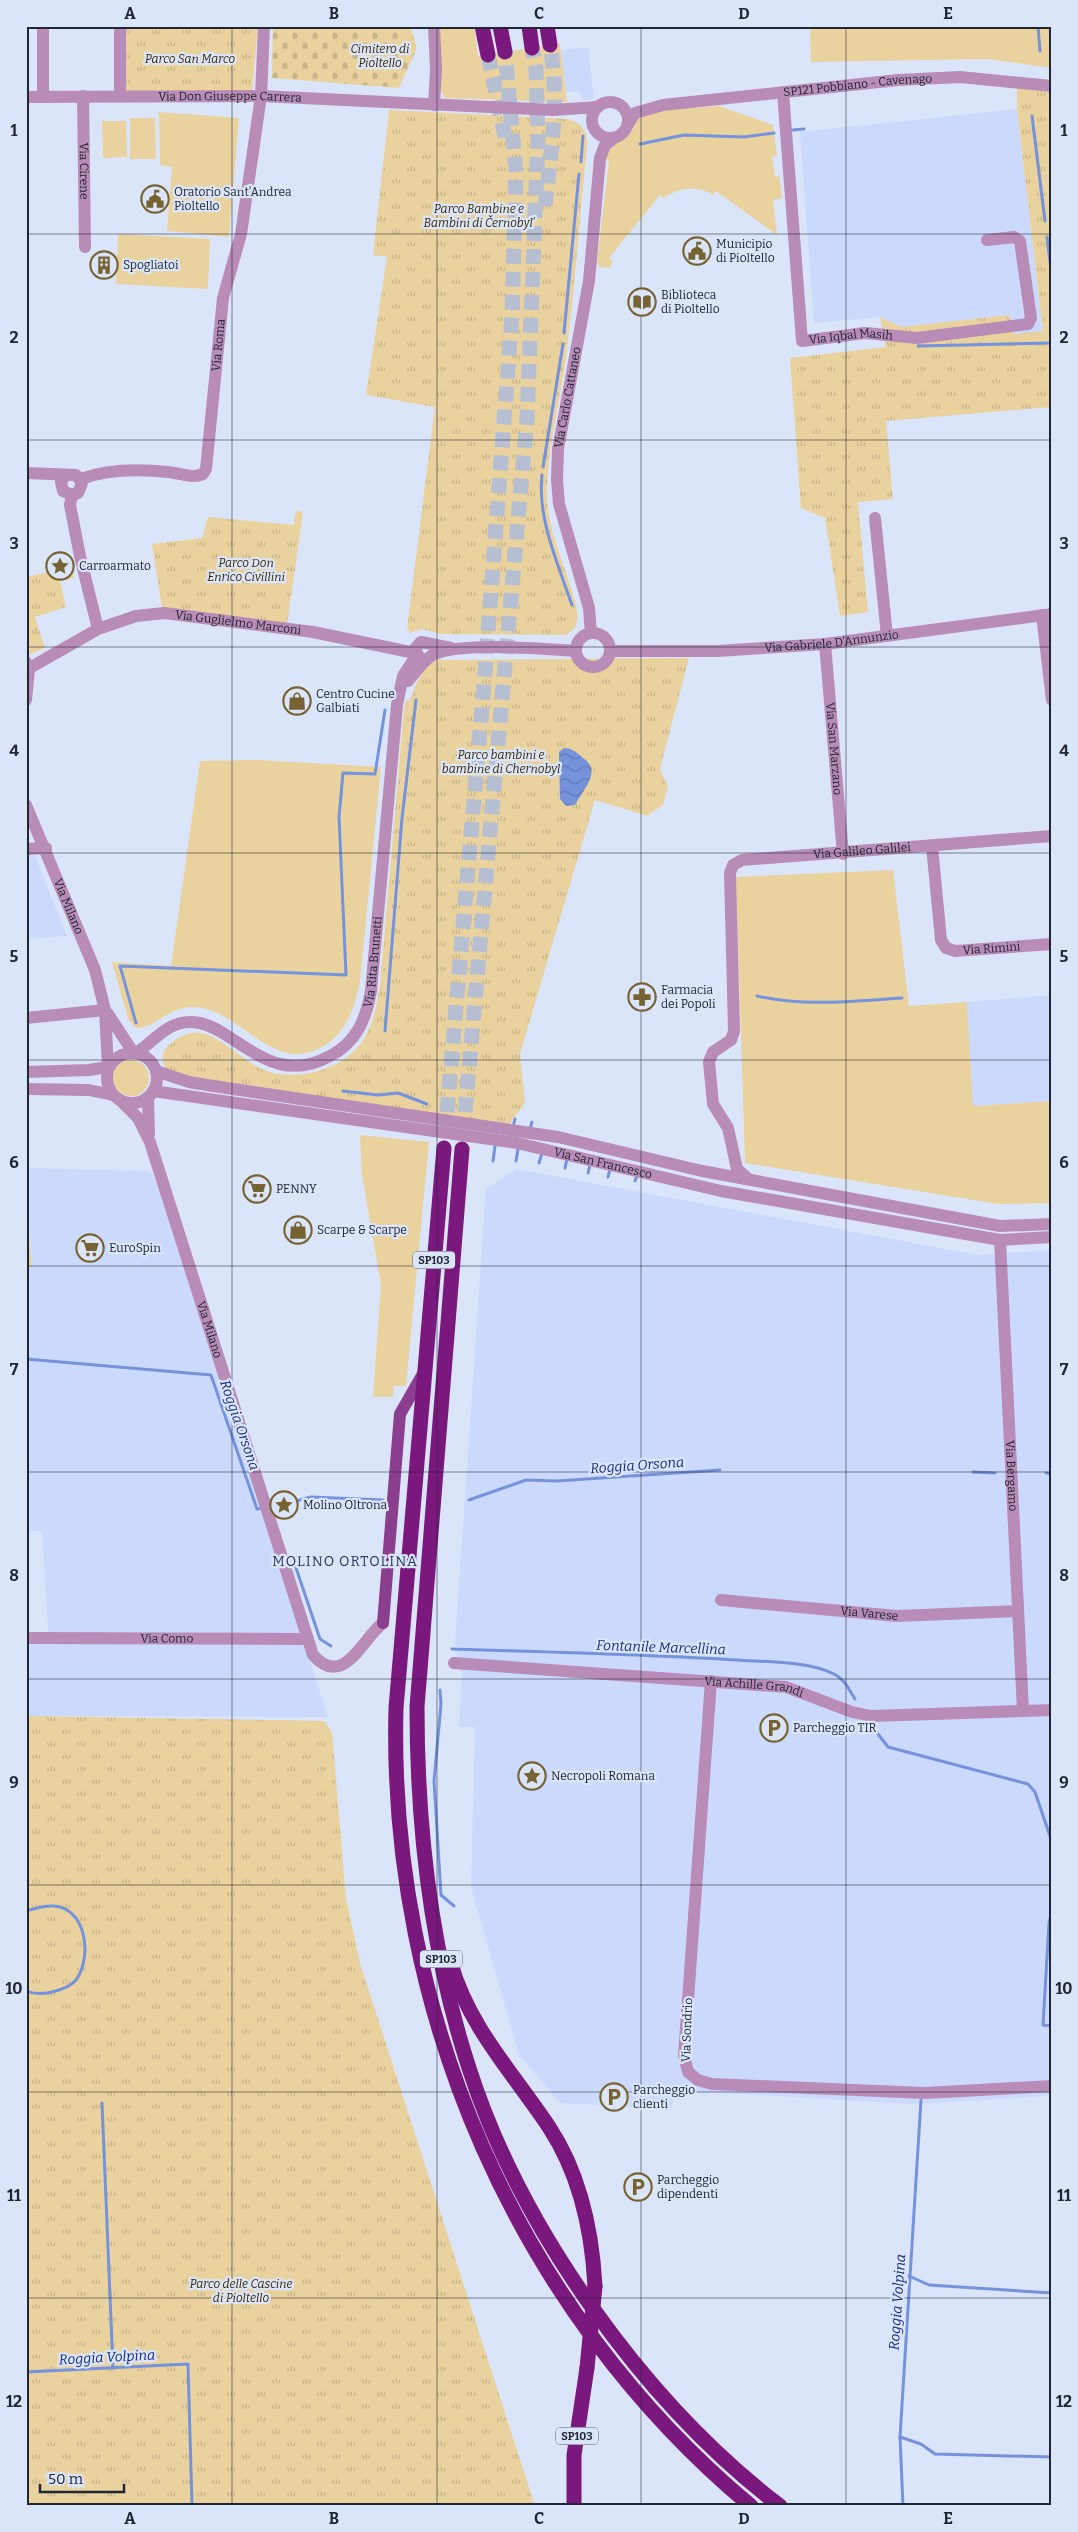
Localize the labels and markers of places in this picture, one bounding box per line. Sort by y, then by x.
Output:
public building icon: Oratorio Sant'Andrea Pioltello [140,184,170,214]
place label: Oratorio Sant'Andrea Pioltello [174,185,292,213]
public building icon: Municipio di Pioltello [682,236,712,266]
place label: Municipio di Pioltello [716,237,775,265]
building icon: Spogliatoi [89,250,119,280]
place label: Spogliatoi [123,258,179,272]
library icon: Biblioteca di Pioltello [627,287,657,317]
place label: Biblioteca di Pioltello [661,288,720,316]
place icon: Carroarmato [45,551,75,581]
place label: Carroarmato [79,559,151,573]
shop icon: Centro Cucine Galbiati [282,686,312,716]
place label: Centro Cucine Galbiati [316,687,395,715]
pharmacy icon: Farmacia dei Popoli [627,982,657,1012]
place label: Farmacia dei Popoli [661,983,716,1011]
supermarket icon: PENNY [242,1174,272,1204]
place label: PENNY [276,1182,317,1196]
shop icon: Scarpe & Scarpe [283,1215,313,1245]
place label: Scarpe & Scarpe [317,1223,407,1237]
supermarket icon: EuroSpin [75,1233,105,1263]
place label: EuroSpin [109,1241,161,1255]
place icon: Molino Oltrona [269,1490,299,1520]
place label: Molino Oltrona [303,1498,388,1512]
parking icon: Parcheggio TIR [759,1713,789,1743]
place label: Parcheggio TIR [793,1721,877,1735]
place icon: Necropoli Romana [517,1761,547,1791]
place label: Necropoli Romana [551,1769,655,1783]
parking icon: Parcheggio clienti [599,2082,629,2112]
place label: Parcheggio clienti [633,2083,695,2111]
parking icon: Parcheggio dipendenti [623,2172,653,2202]
place label: Parcheggio dipendenti [657,2173,719,2201]

